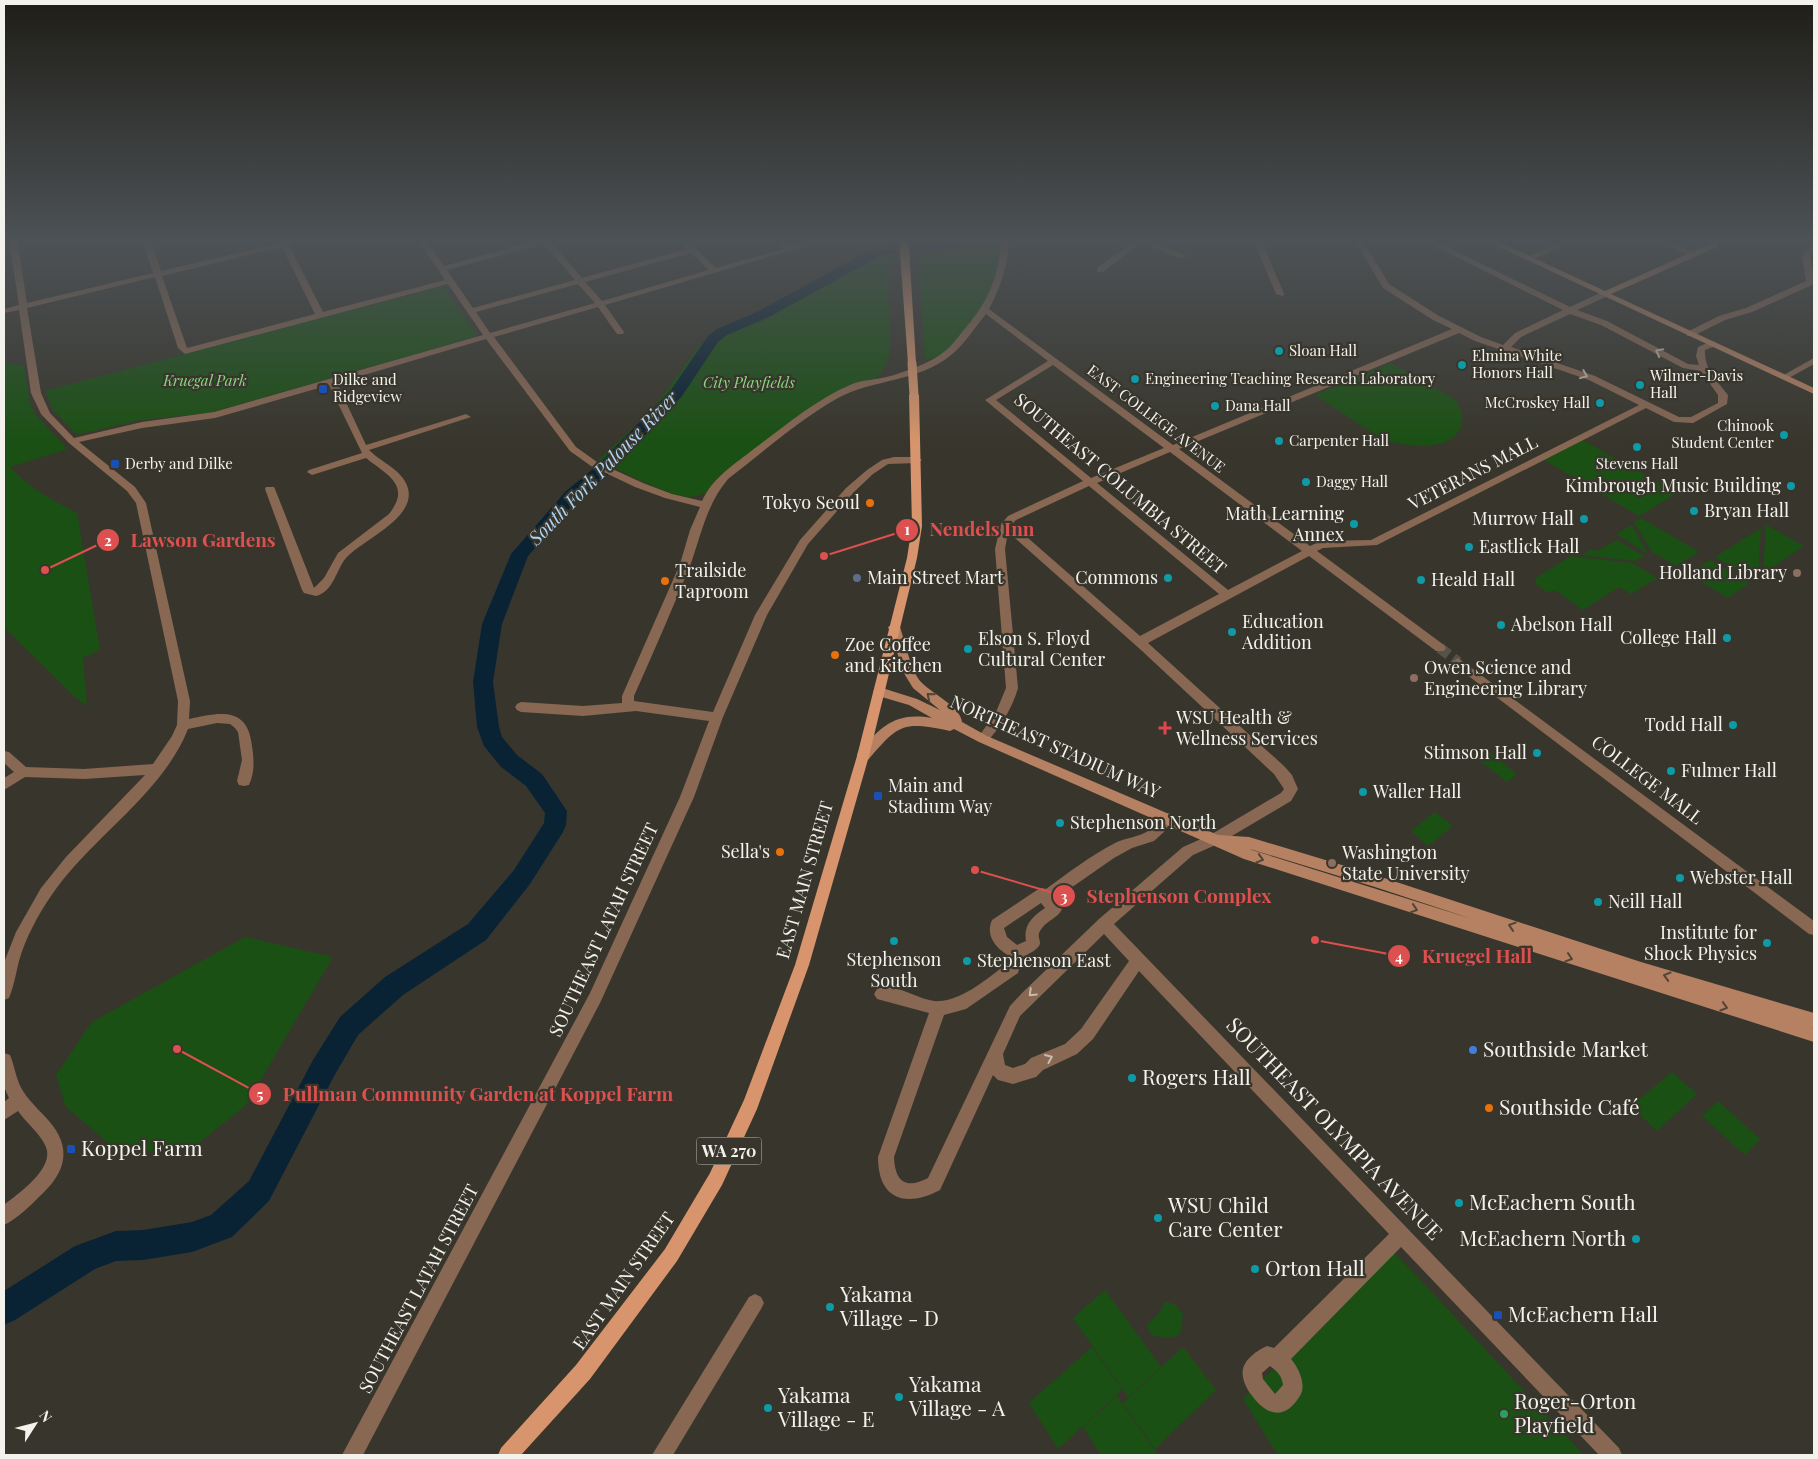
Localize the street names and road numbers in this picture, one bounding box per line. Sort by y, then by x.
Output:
street label: EAST COLLEGE AVENUE [1084,360,1230,477]
street label: SOUTHEAST COLUMBIA STREET [1009,387,1232,579]
street label: VETERANS MALL [1403,429,1542,515]
street label: NORTHEAST STADIUM WAY [947,689,1165,803]
street label: COLLEGE MALL [1587,729,1709,829]
street label: EAST MAIN STREET [770,798,838,961]
street label: SOUTHEAST LATAH STREET [543,819,663,1040]
street label: SOUTHEAST OLYMPIA AVENUE [1221,1010,1450,1245]
road number: WA 270 [696,1138,762,1164]
street label: SOUTHEAST LATAH STREET [353,1180,483,1397]
street label: EAST MAIN STREET [567,1207,680,1354]

